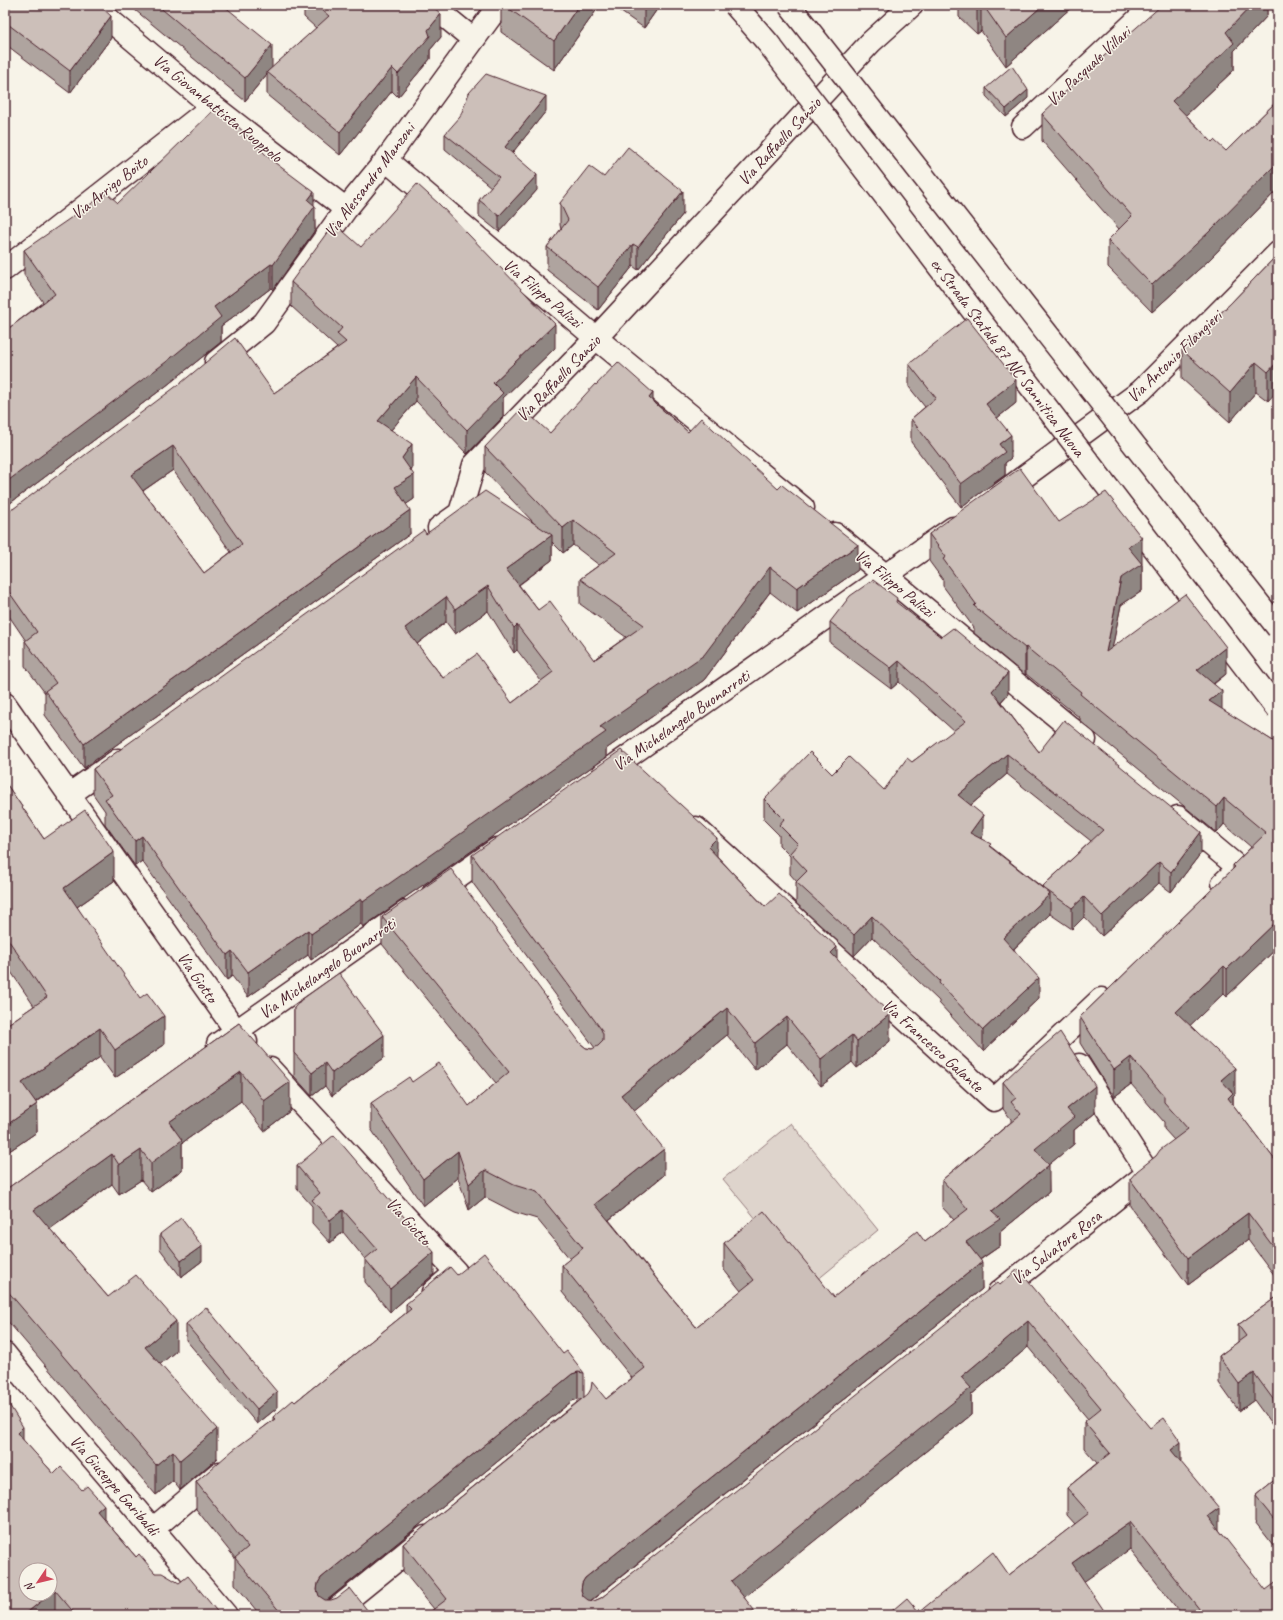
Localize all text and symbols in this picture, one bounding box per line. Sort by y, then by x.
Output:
street label: Via Pasquale Villari [1042,20,1137,111]
street label: Via Giovanbattista Ruoppolo [149,50,287,168]
street label: Via Raffaello Sanzio [733,92,826,190]
street label: Via Alessandro Manzoni [319,117,420,242]
street label: Via Arrigo Boito [67,150,153,224]
street label: Via Filippo Palizzi [499,254,588,334]
street label: ex Strada Statale 87 NC Sannitica Nuova [926,254,1090,462]
street label: Via Antonio Filangieri [1122,304,1228,407]
street label: Via Raffaello Sanzio [512,330,606,426]
street label: Via Filippo Palizzi [851,545,940,623]
street label: Via Michelangelo Buonarroti [609,664,756,776]
street label: Via Michelangelo Buonarroti [255,912,402,1024]
street label: Via Giotto [173,948,224,1008]
street label: Via Francesco Galante [878,994,989,1097]
street label: Via Giotto [382,1193,437,1251]
street label: Via Salvatore Rosa [1007,1205,1106,1289]
street label: Via Giuseppe Garibaldi [65,1431,165,1541]
north arrow [18,1562,58,1602]
text: N [21,1579,37,1595]

